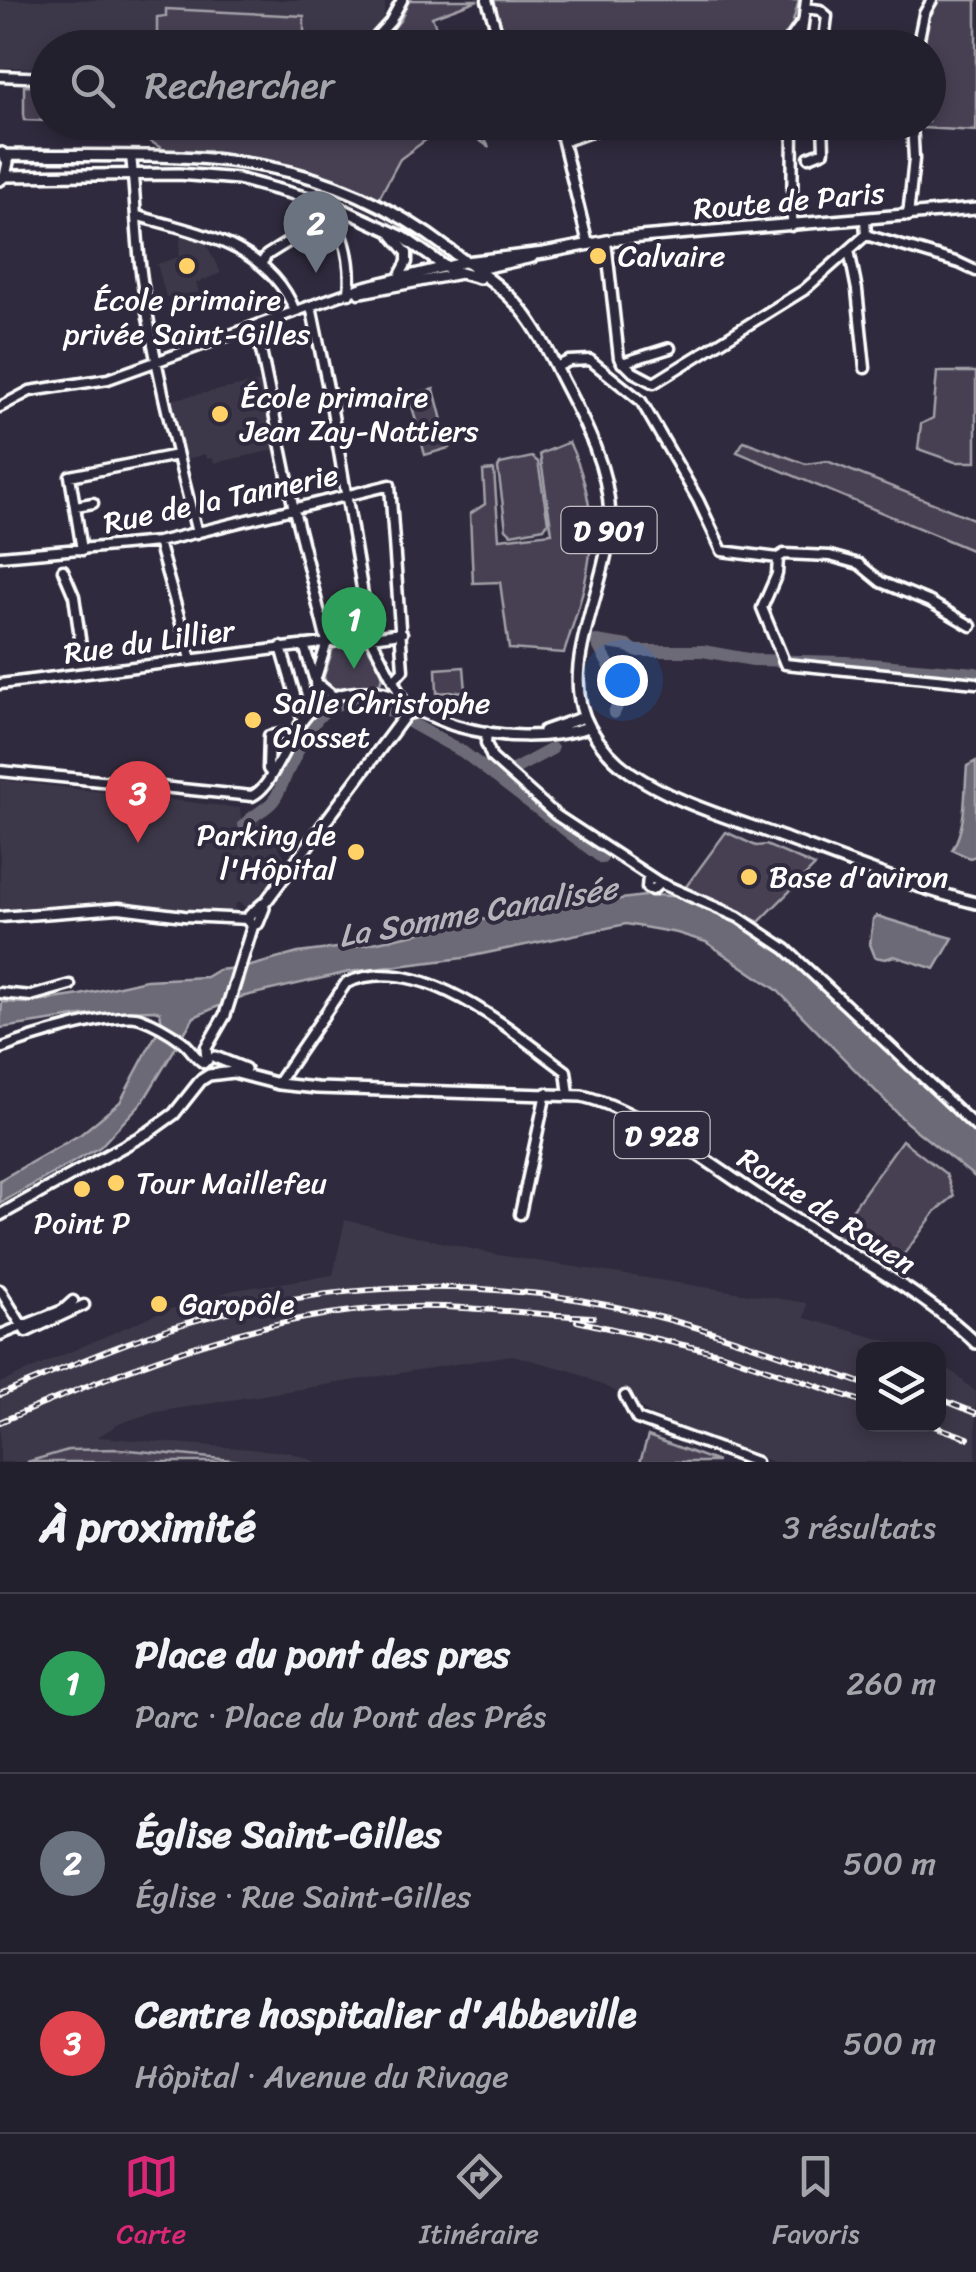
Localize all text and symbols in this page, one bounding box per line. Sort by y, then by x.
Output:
search box [30,30,946,140]
text: Rechercher [145,52,334,119]
icon: search [65,58,120,113]
street label: Route de Paris [691,166,887,236]
pin: 2 [284,190,348,273]
place label: Calvaire [618,229,725,283]
marker: Calvaire [587,245,609,267]
marker: École primaire privée Saint-Gilles [176,255,198,277]
place label: École primaire privée Saint-Gilles [62,273,311,361]
place label: École primaire Jean Zay-Nattiers [239,370,479,458]
marker: École primaire Jean Zay-Nattiers [209,403,231,425]
street label: Rue de la Tannerie [99,448,343,550]
road number: D 901 [562,507,656,553]
pin: 1 [322,586,386,669]
street label: Rue du Lillier [60,603,239,681]
your location [597,655,648,706]
place label: Salle Christophe Closset [273,676,490,764]
marker: Salle Christophe Closset [242,709,264,731]
pin: 3 [106,760,170,843]
place label: Parking de l'Hôpital [197,808,337,896]
marker: Parking de l'Hôpital [345,841,367,863]
place label: Base d'aviron [769,850,948,904]
water label: La Somme Canalisée [334,859,626,965]
marker: Base d'aviron [738,866,760,888]
road number: D 928 [614,1112,710,1158]
street label: Route de Rouen [726,1133,928,1289]
place label: Tour Maillefeu [136,1156,327,1210]
marker: Tour Maillefeu [105,1172,127,1194]
marker: Point P [71,1178,93,1200]
place label: Point P [34,1196,131,1250]
place label: Garopôle [179,1277,294,1331]
marker: Garopôle [148,1293,170,1315]
map controls [856,1342,946,1432]
button: layers [856,1342,946,1432]
text: À proximité [40,1490,256,1564]
text: 3 résultats [782,1499,936,1556]
text: Place du pont des pres [135,1621,510,1688]
text: 1 [66,1655,79,1712]
text: 260 m [846,1655,936,1712]
text: Parc · Place du Pont des Prés [135,1688,546,1745]
text: Église Saint-Gilles [135,1801,441,1868]
text: 2 [63,1835,82,1892]
text: 500 m [843,1835,936,1892]
text: Église · Rue Saint-Gilles [135,1868,471,1925]
text: Centre hospitalier d'Abbeville [135,1981,637,2048]
text: 3 [64,2015,81,2072]
text: 500 m [843,2015,936,2072]
text: Hôpital · Avenue du Rivage [135,2048,509,2105]
tab: Carte [117,2149,186,2258]
tab: Itinéraire [419,2149,539,2258]
tab: Favoris [772,2149,859,2258]

